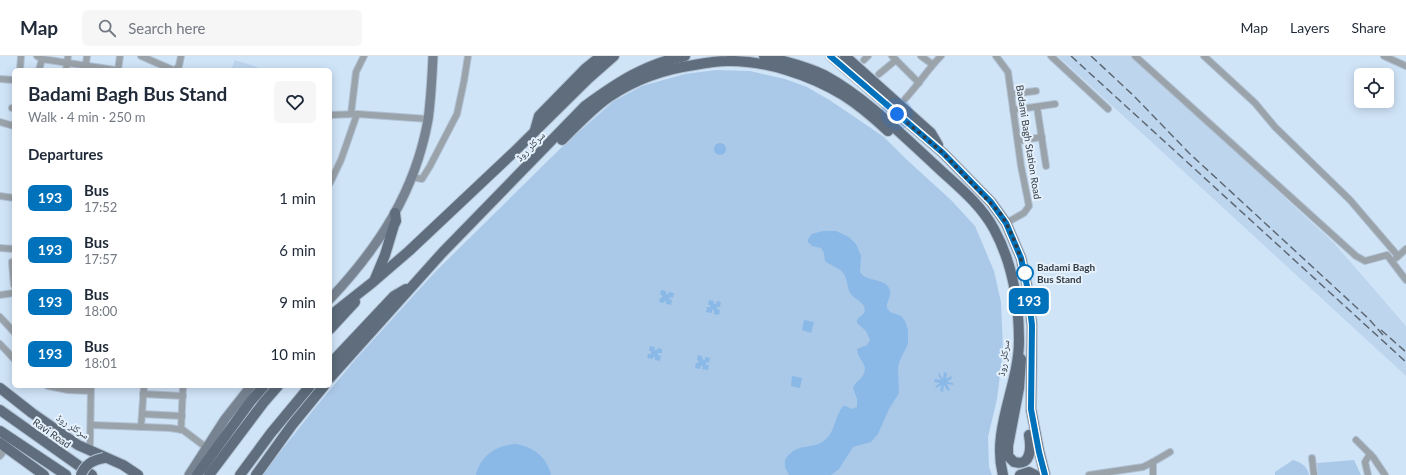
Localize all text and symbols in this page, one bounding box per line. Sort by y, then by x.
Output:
search box [82,10,362,46]
text: Map [20,16,58,39]
icon: search [96,17,118,39]
text: Search here [128,19,206,37]
text: Map [1240,19,1268,36]
text: Layers [1290,19,1330,36]
text: Share [1352,19,1386,36]
map controls [1354,68,1394,108]
button: locate [1354,68,1394,108]
button: heart [274,81,316,123]
text: Badami Bagh Bus Stand [28,82,227,105]
street label: Badami Bagh Station Road [1014,84,1044,200]
your location [887,104,907,124]
text: Walk · 4 min · 250 m [28,109,146,125]
street label: سرکلر روڈ [513,128,547,163]
text: Departures [28,145,103,163]
text: Bus [84,181,109,199]
text: 193 [38,189,62,206]
text: 1 min [279,189,316,207]
text: 17:52 [84,199,117,215]
text: Bus [84,233,109,251]
text: 193 [38,241,62,258]
text: 6 min [279,241,316,259]
text: 17:57 [84,251,117,267]
place label: Badami Bagh Bus Stand [1037,261,1096,285]
marker: Badami Bagh Bus Stand [1016,264,1034,282]
text: Bus [84,285,109,303]
line badge: 193 [1006,288,1052,314]
text: 193 [1017,292,1041,309]
text: 193 [38,293,62,310]
text: 9 min [279,293,316,311]
text: 18:00 [84,303,117,319]
text: Bus [84,337,109,355]
street label: سرکلر روڈ [995,339,1012,377]
text: 193 [38,345,62,362]
text: 10 min [270,345,316,363]
text: 18:01 [84,355,117,371]
street label: سرکلر روڈ [54,411,92,441]
street label: Ravi Road [31,416,73,450]

